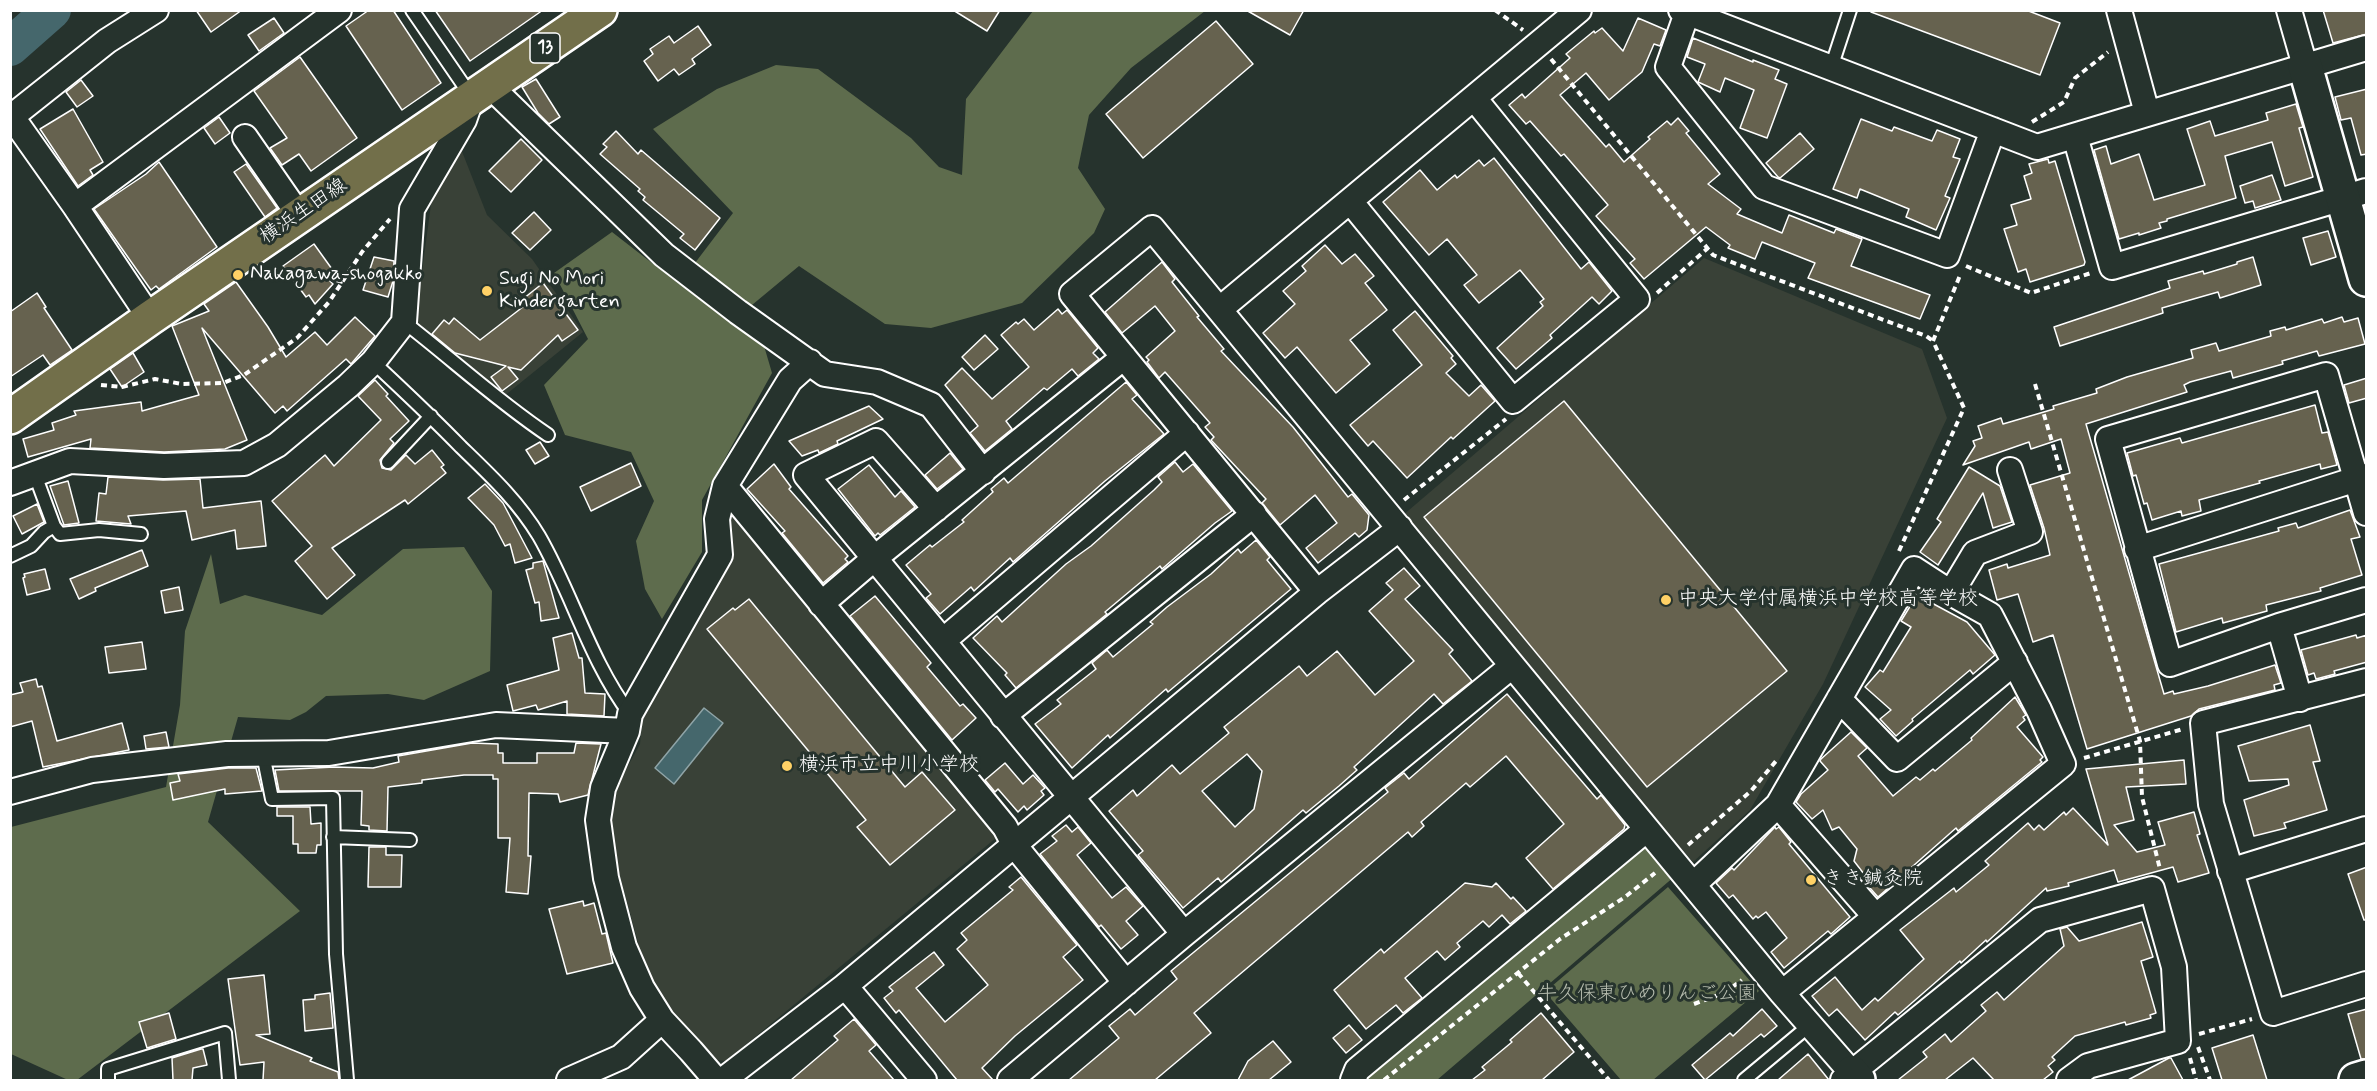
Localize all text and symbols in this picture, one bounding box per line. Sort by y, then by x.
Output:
road number: 13 [530,33,560,63]
street label: 横浜生田線 [256,174,352,250]
place label: Nakagawa-shogakko [250,263,422,287]
marker: Nakagawa-shogakko [231,268,245,282]
place label: Sugi No Mori Kindergarten [499,268,620,315]
marker: Sugi No Mori Kindergarten [480,284,494,298]
place label: 中央大学付属横浜中学校高等学校 [1678,588,1978,612]
marker: 中央大学付属横浜中学校高等学校 [1659,593,1673,607]
place label: 横浜市立中川小学校 [799,754,979,778]
marker: 横浜市立中川小学校 [780,759,794,773]
place label: きき鍼灸院 [1823,868,1923,892]
marker: きき鍼灸院 [1804,873,1818,887]
park label: 牛久保東ひめりんご公園 [1537,983,1757,1007]

